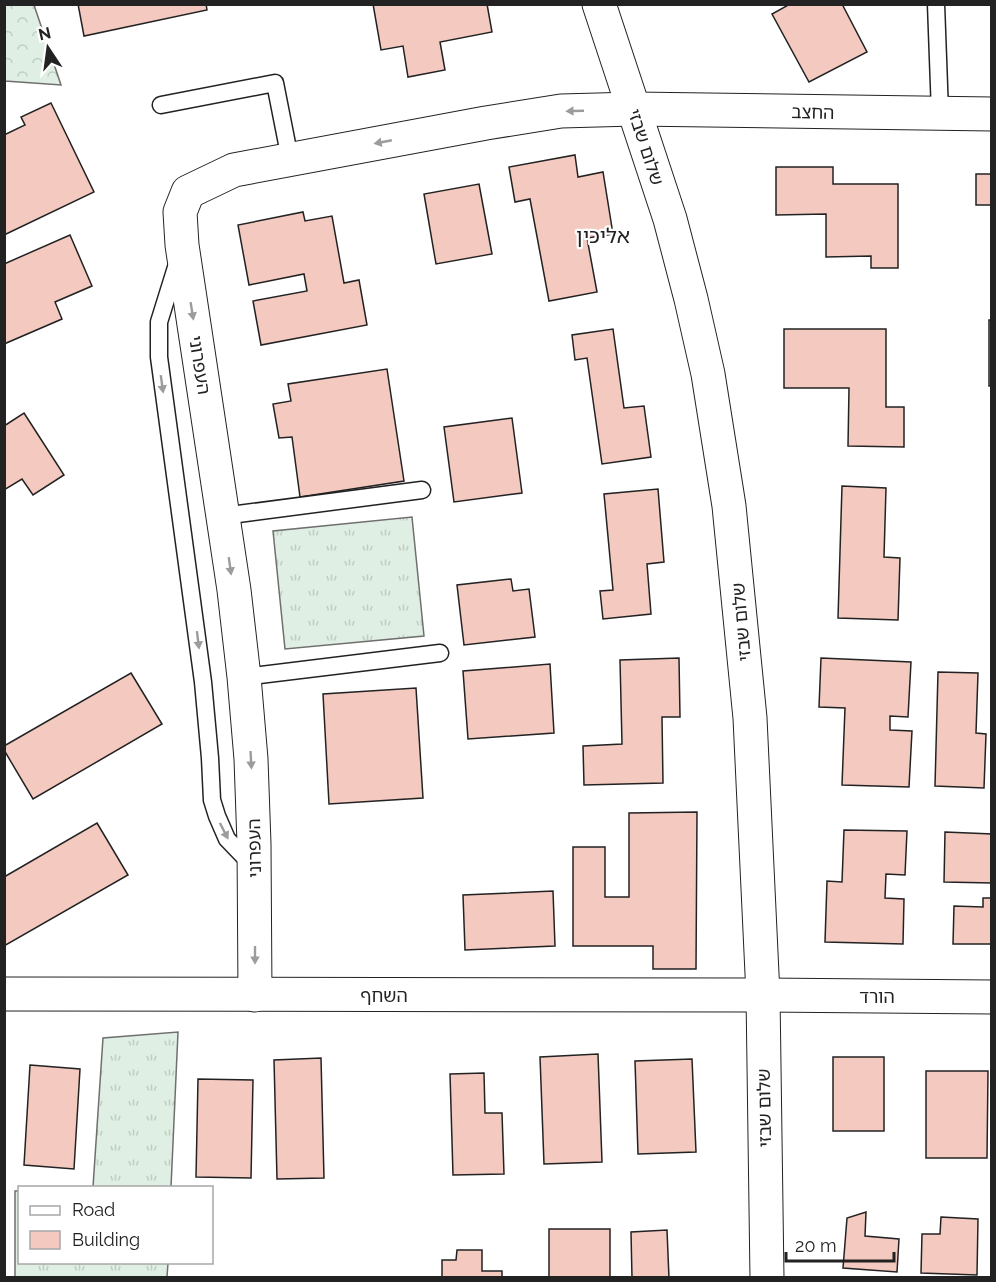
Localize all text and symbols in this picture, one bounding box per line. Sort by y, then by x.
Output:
north arrow [18,18,78,78]
text: N [37,23,53,45]
street label: החצב [791,101,835,123]
one-way arrow [566,106,585,116]
street label: שלום שבזי [624,106,668,188]
one-way arrow [373,138,392,147]
district label: אליכין [576,223,630,248]
one-way arrow [188,302,197,321]
street label: העפרוני [185,334,215,396]
one-way arrow [158,375,167,394]
one-way arrow [226,557,235,576]
street label: שלום שבזי [727,582,755,662]
one-way arrow [193,630,202,649]
one-way arrow [247,751,256,770]
street label: העפרוני [243,818,265,878]
one-way arrow [220,823,229,840]
one-way arrow [250,946,260,965]
street label: השחף [360,985,408,1006]
street label: הורד [859,986,895,1007]
street label: שלום שבזי [753,1068,775,1148]
legend [18,1186,213,1264]
text: Road [72,1199,115,1220]
scale bar [786,1225,894,1263]
text: Building [72,1229,140,1250]
text: 20 m [795,1235,837,1256]

